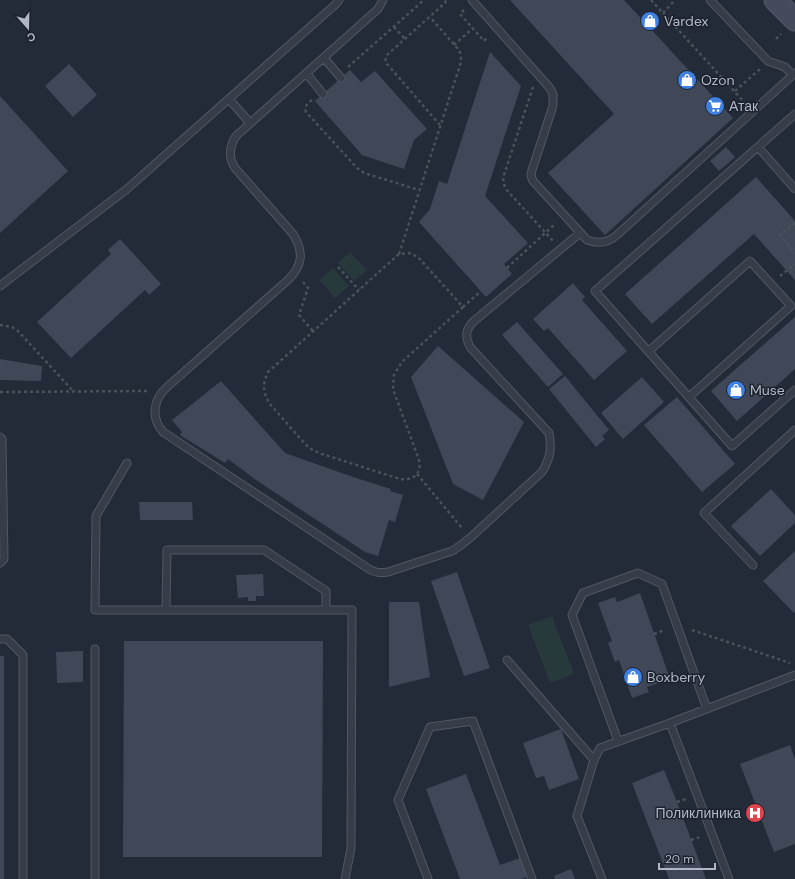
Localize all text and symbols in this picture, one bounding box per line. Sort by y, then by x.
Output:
north arrow [8,8,48,48]
shop icon: Vardex [639,10,661,32]
place label: Vardex [664,12,709,30]
text: С [25,29,38,45]
shop icon: Ozon [676,69,698,91]
place label: Ozon [701,71,735,89]
supermarket icon: Атак [704,95,726,117]
place label: Атак [729,97,759,115]
shop icon: Muse [725,379,747,401]
place label: Muse [750,381,785,399]
shop icon: Boxberry [622,666,644,688]
place label: Boxberry [647,668,705,686]
hospital icon: Поликлиника [744,802,766,824]
place label: Поликлиника [655,804,741,822]
scale bar [659,845,715,871]
text: 20 m [665,851,694,867]

